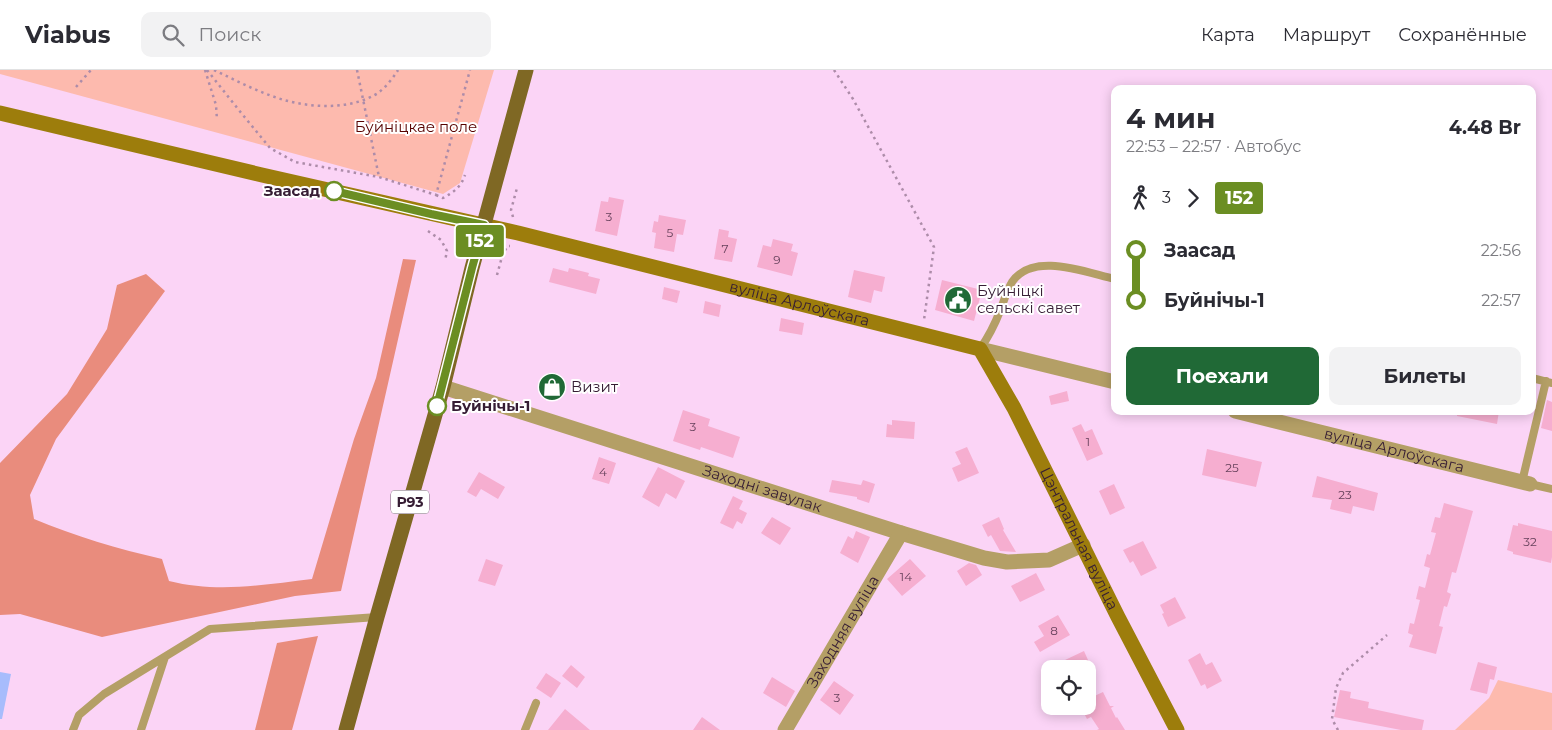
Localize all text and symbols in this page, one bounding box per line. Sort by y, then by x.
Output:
search box [141,12,491,57]
text: Viabus [25,20,111,49]
icon: search [159,21,187,49]
text: Поиск [199,23,261,46]
text: Карта [1201,24,1255,46]
text: Маршрут [1283,24,1370,46]
text: Сохранённые [1398,24,1527,46]
text: 4 мин [1126,101,1215,135]
text: 4.48 Br [1449,116,1521,139]
park label: Буйніцкае поле [355,117,477,136]
text: 22:53 – 22:57 · Автобус [1126,137,1301,156]
place label: Заасад [263,181,320,200]
marker: Заасад [324,181,344,201]
icon: walk [1126,184,1154,212]
icon: forward [1179,184,1207,212]
text: 152 [1225,187,1253,209]
text: 3 [1162,188,1171,207]
house number: 3 [606,209,613,224]
line badge: 152 [451,225,509,257]
house number: 5 [667,225,674,240]
text: 152 [466,230,494,252]
text: Заасад [1164,239,1235,262]
house number: 7 [721,241,729,256]
text: 22:56 [1481,241,1521,260]
house number: 9 [773,252,781,267]
street label: вуліца Арлоўскага [728,276,872,330]
place label: Буйніцкі сельскі савет [977,281,1081,317]
public building icon: Буйніцкі сельскі савет [943,285,973,315]
text: Буйнічы-1 [1164,289,1265,312]
text: 22:57 [1481,291,1521,310]
button: Поехали [1126,347,1319,405]
button: Билеты [1329,347,1521,405]
shop icon: Визит [537,372,567,402]
place label: Визит [571,377,619,396]
marker: Буйнічы-1 [427,396,447,416]
place label: Буйнічы-1 [451,396,530,415]
house number: 3 [690,419,697,434]
street label: вуліца Арлоўскага [1322,423,1466,476]
house number: 1 [1086,434,1090,449]
street label: Заходні завулак [700,460,825,516]
house number: 25 [1225,460,1239,475]
house number: 4 [599,464,607,479]
street label: Цэнтральная вуліца [1036,464,1123,613]
house number: 23 [1338,487,1352,502]
road number: Р93 [391,491,429,514]
house number: 32 [1523,534,1537,549]
house number: 14 [900,569,912,584]
street label: Заходняя вуліца [802,572,883,691]
house number: 8 [1050,623,1058,638]
map controls [1041,660,1096,715]
button: locate [1041,660,1096,715]
house number: 3 [834,690,841,705]

